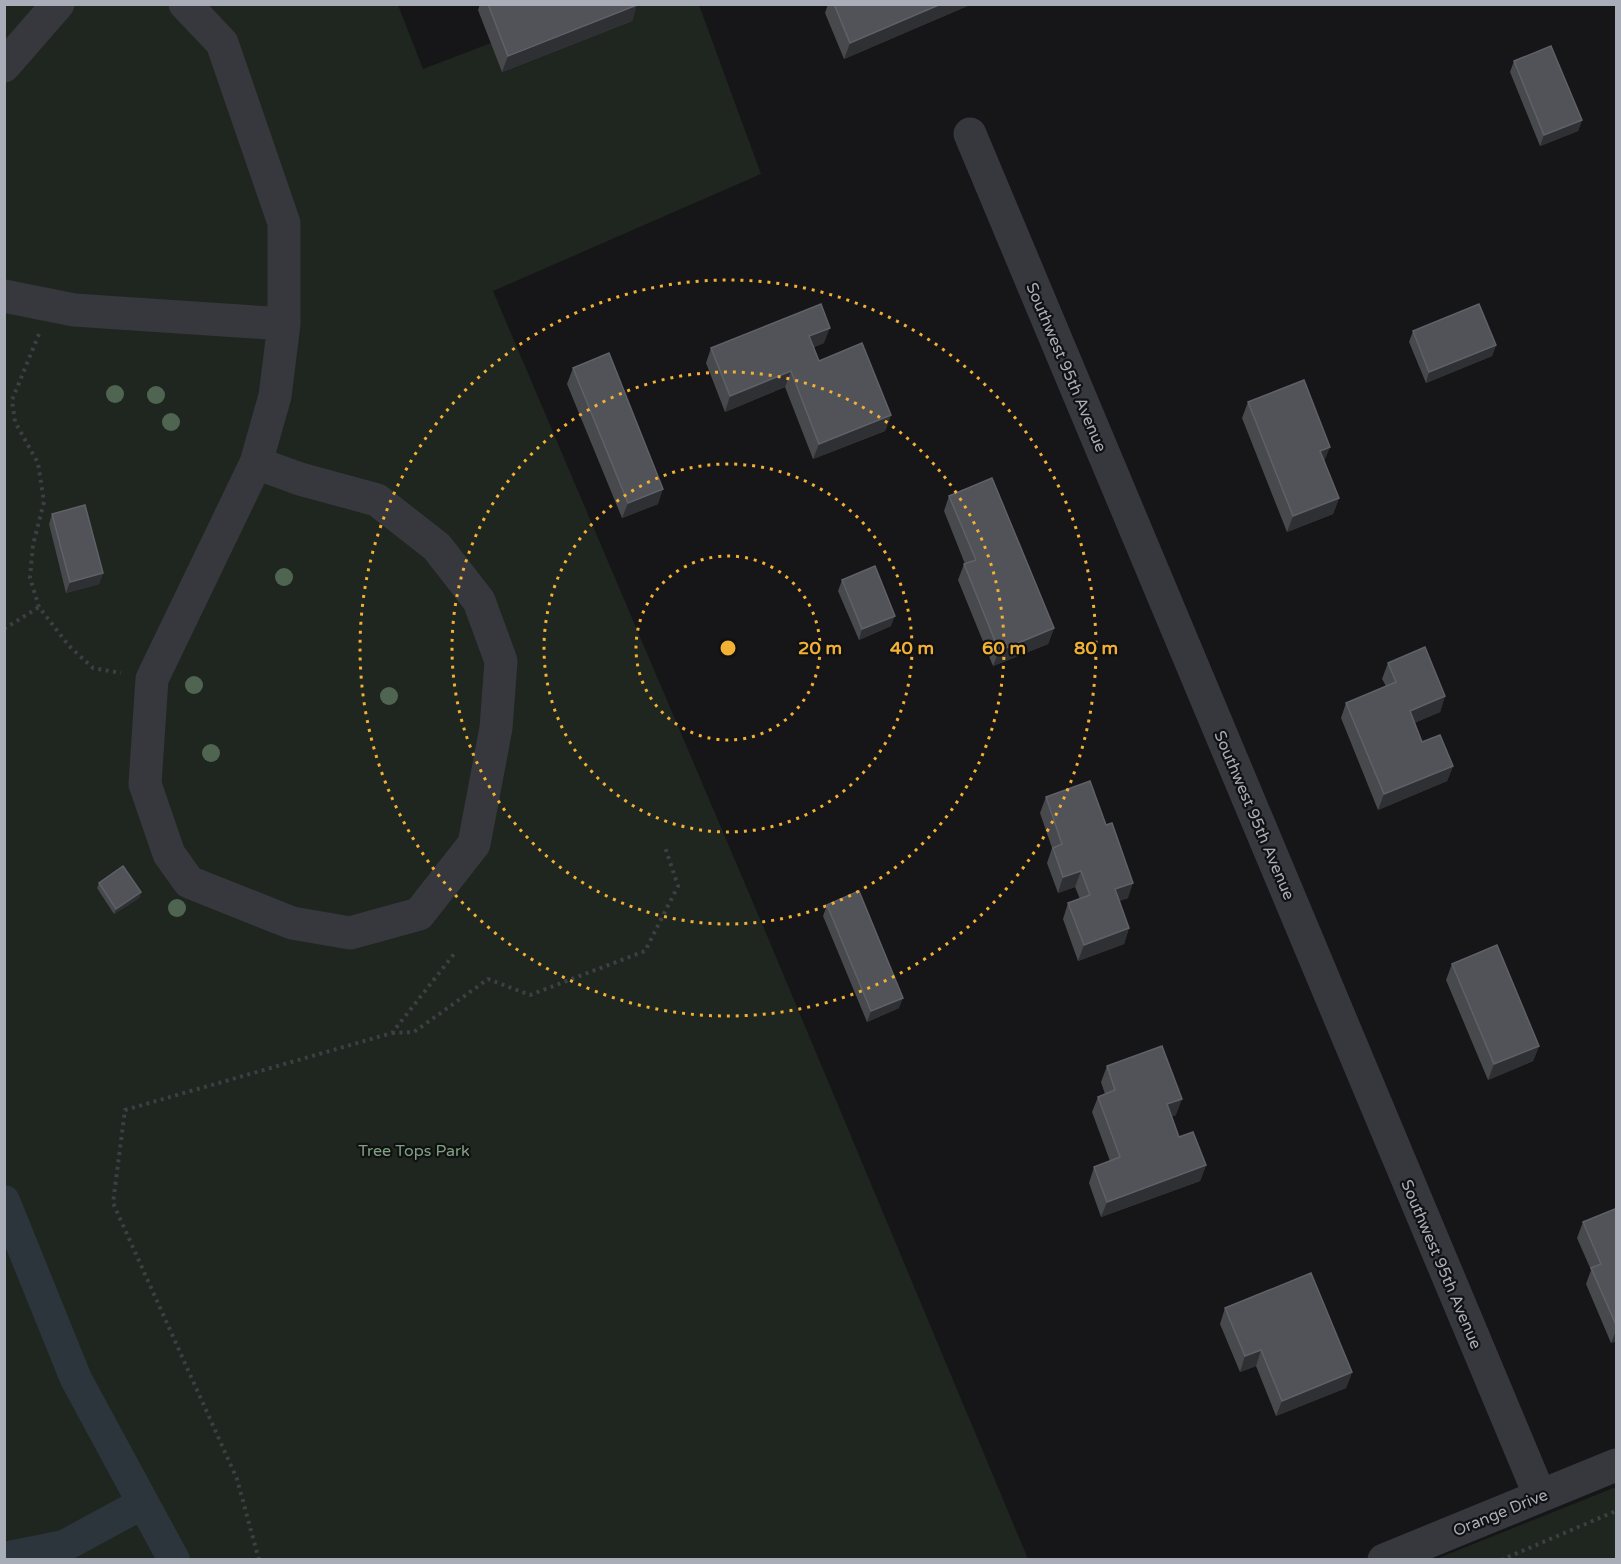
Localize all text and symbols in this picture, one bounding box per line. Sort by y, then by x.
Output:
street label: Southwest 95th Avenue [1021,280,1111,455]
text: 20 m [798,637,842,659]
text: 40 m [890,637,934,659]
text: 60 m [982,637,1026,659]
text: 80 m [1074,637,1118,659]
centre of rings [718,638,738,658]
street label: Southwest 95th Avenue [1209,728,1299,903]
park label: Tree Tops Park [358,1141,470,1161]
street label: Southwest 95th Avenue [1396,1177,1486,1352]
street label: Orange Drive [1450,1485,1551,1541]

